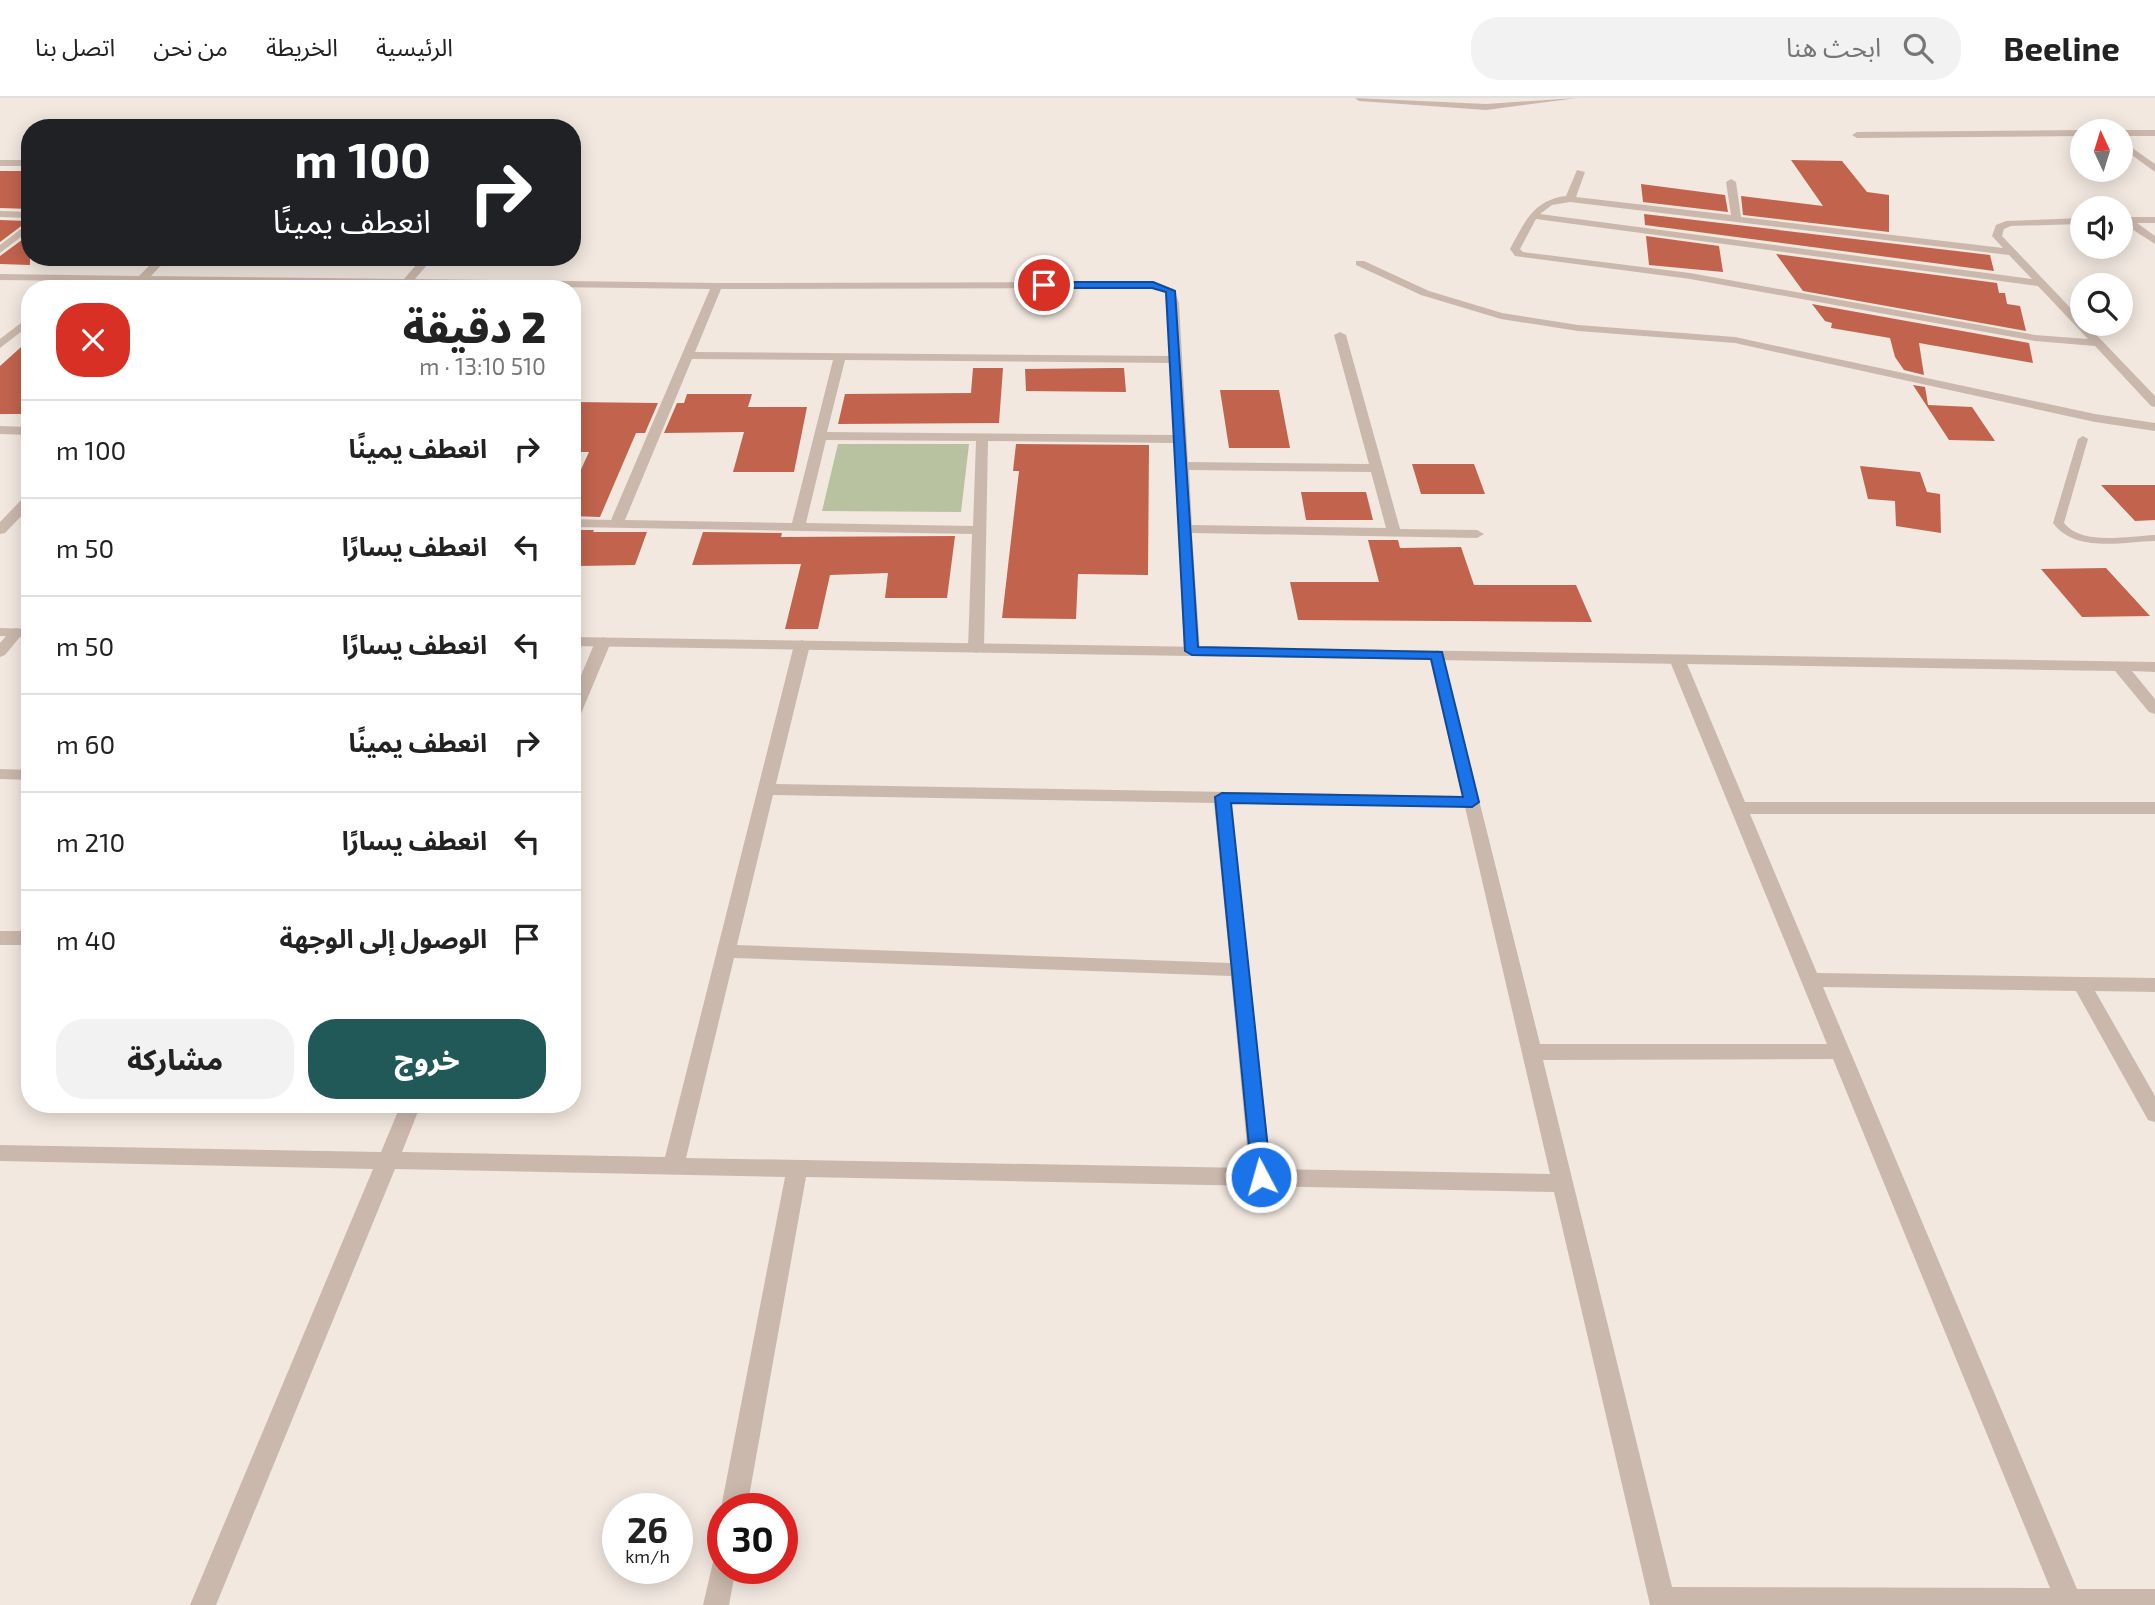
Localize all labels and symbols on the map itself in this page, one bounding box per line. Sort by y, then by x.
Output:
north arrow [2070,119,2133,182]
pin [1014,255,1074,315]
position arrow [1224,1140,1298,1214]
speed limit sign: 30 [707,1493,798,1584]

